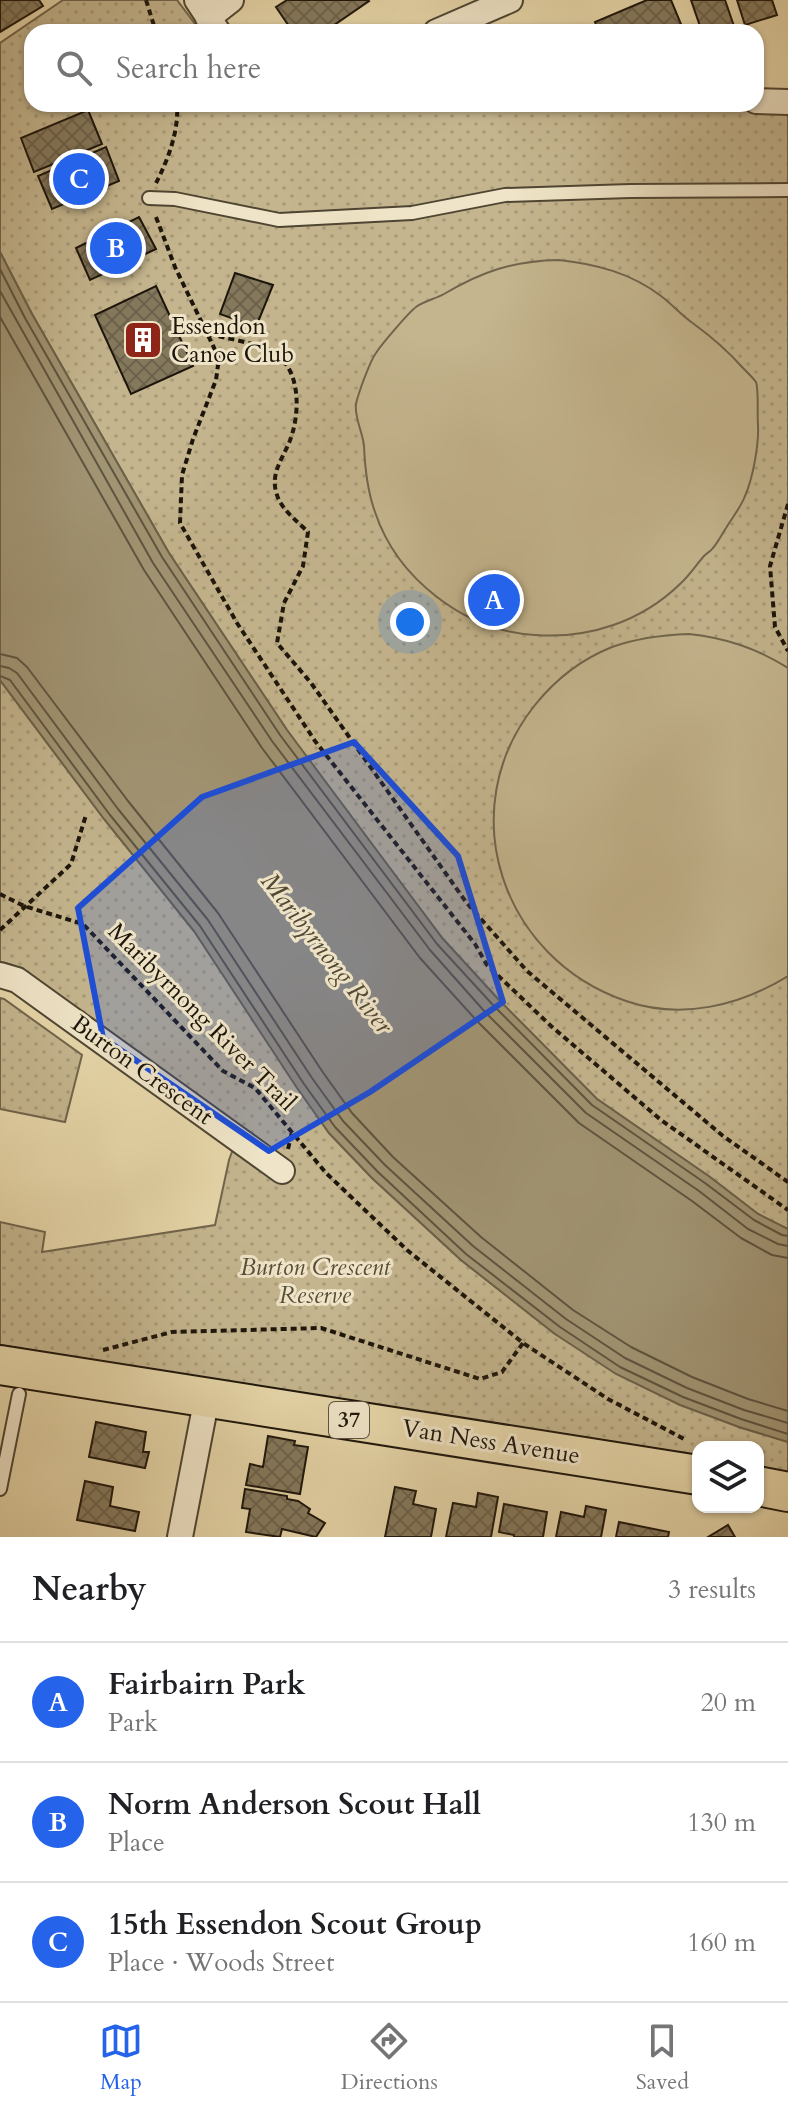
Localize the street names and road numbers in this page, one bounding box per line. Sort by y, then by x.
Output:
street label: Maribyrnong River Trail [100,915,304,1119]
street label: Burton Crescent [64,1007,220,1133]
road number: 37 [329,1402,369,1438]
street label: Van Ness Avenue [400,1412,582,1472]

